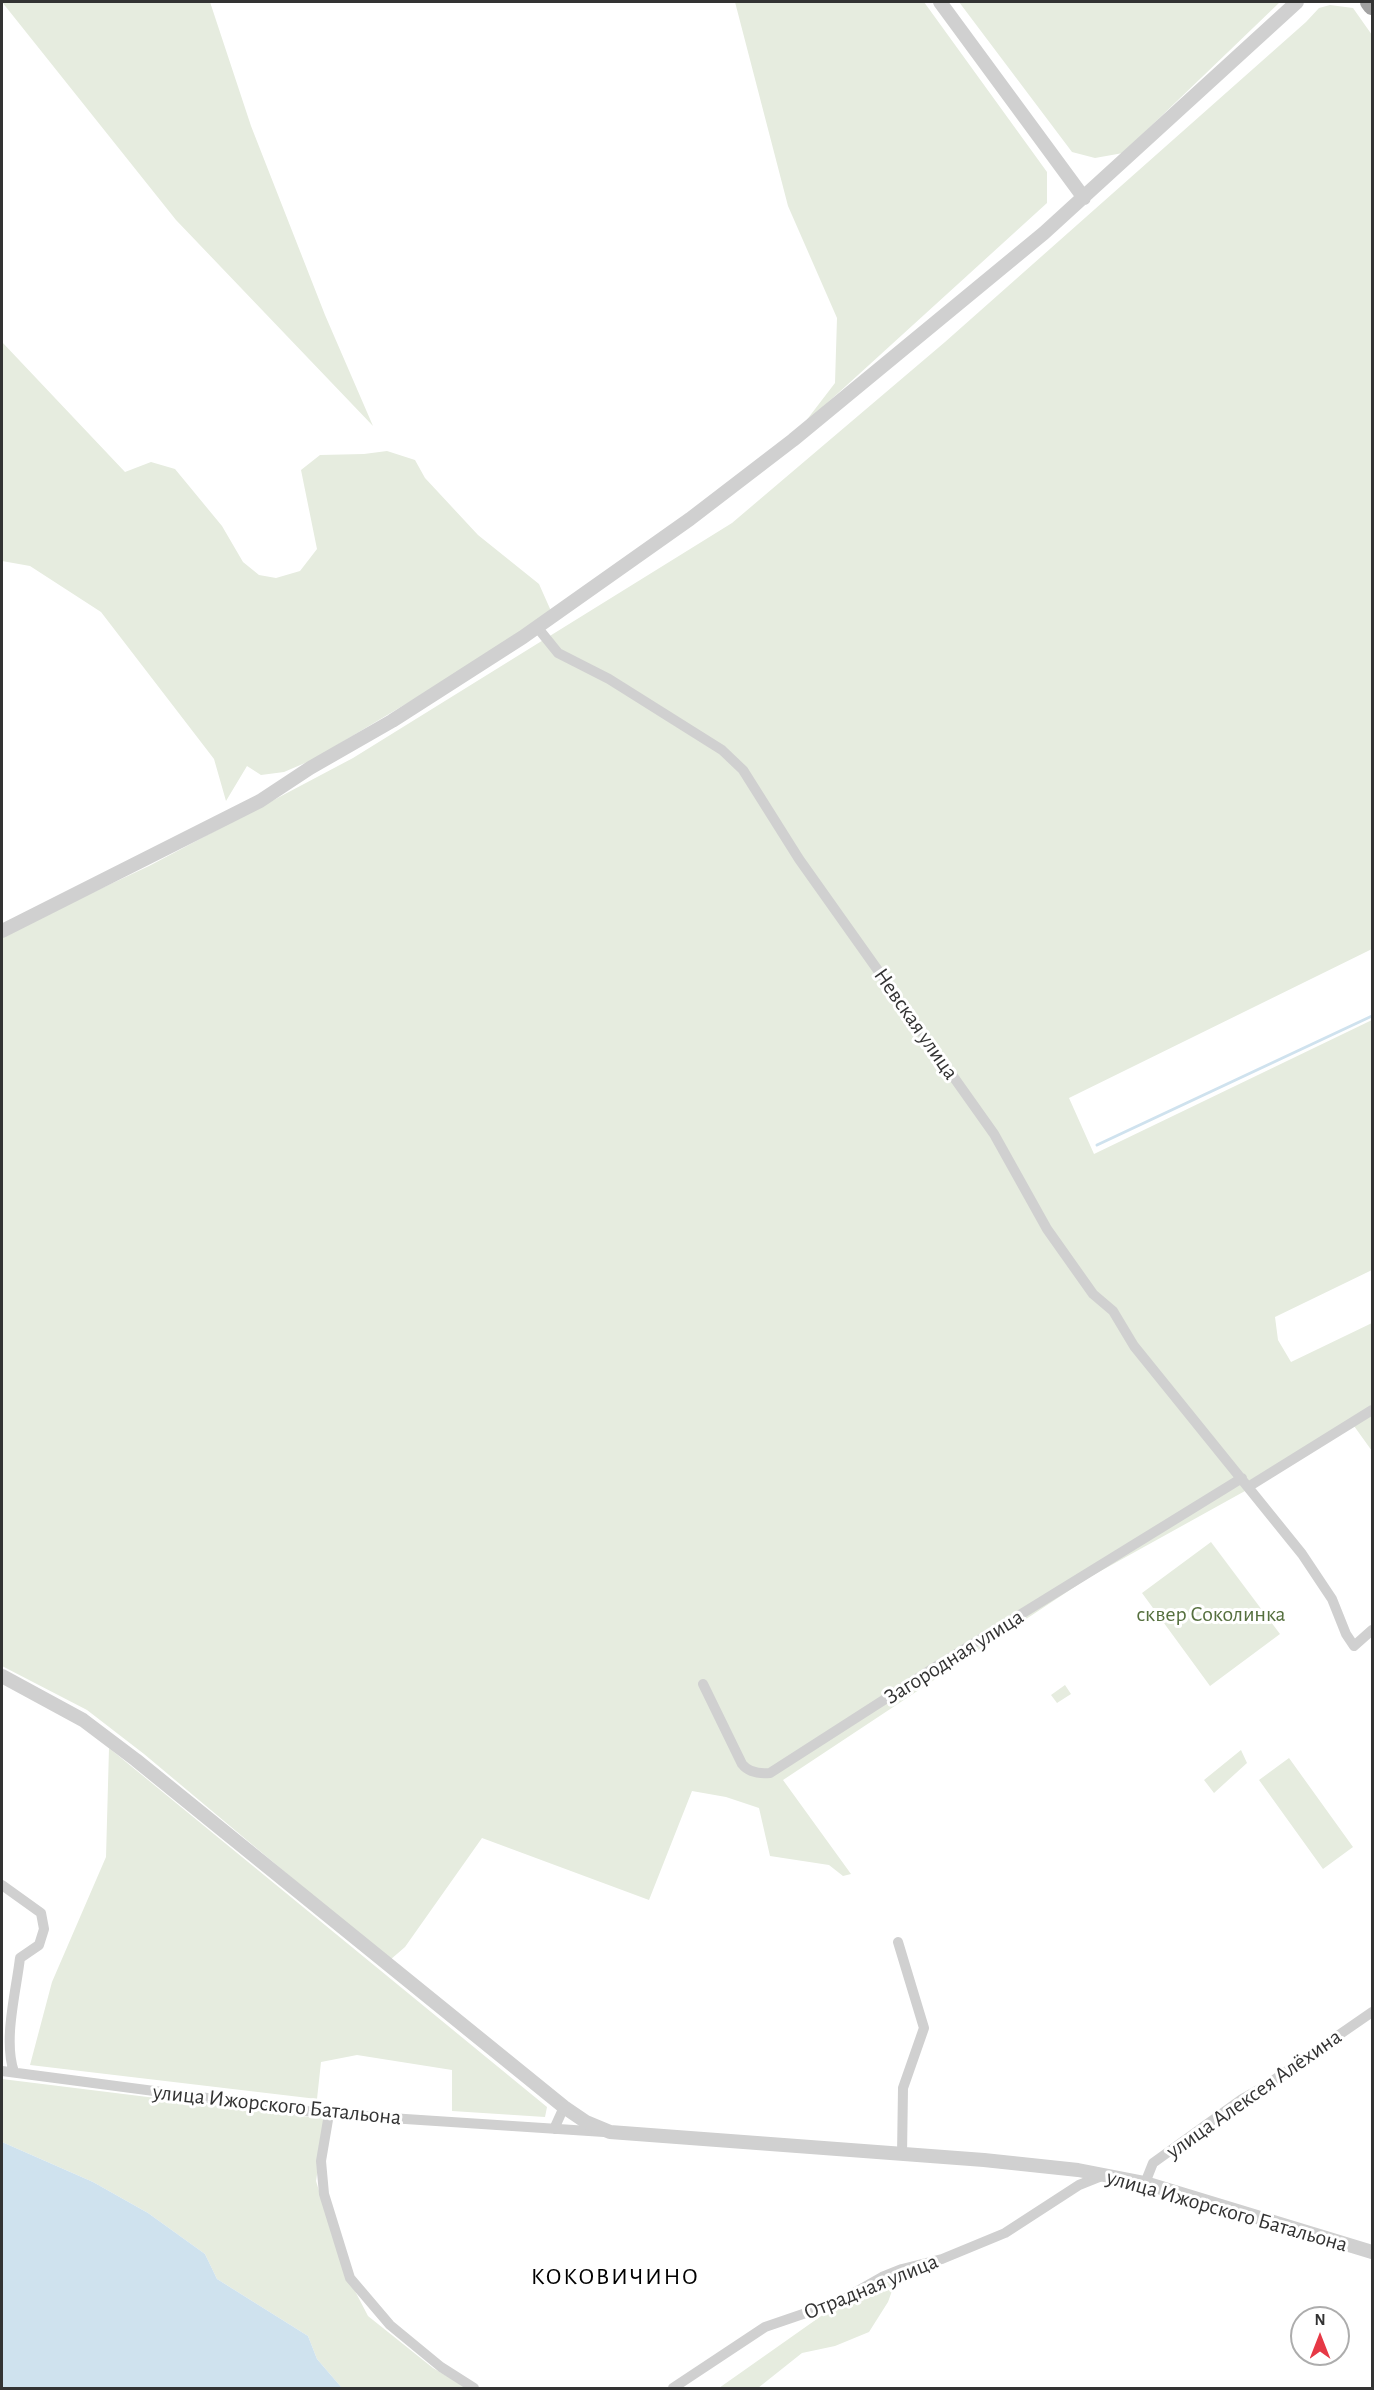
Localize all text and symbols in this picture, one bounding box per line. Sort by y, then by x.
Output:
street label: Невская улица [868,963,964,1085]
park label: сквер Соколинка [1136,1601,1286,1627]
street label: Загородная улица [879,1604,1029,1710]
street label: улица Алексея Алёхина [1161,2024,1347,2164]
street label: улица Ижорского Батальона [152,2079,402,2131]
street label: улица Ижорского Батальона [1103,2164,1351,2258]
street label: Отрадная улица [800,2248,942,2326]
district label: КОКОВИЧИНО [531,2263,699,2291]
north arrow [1290,2306,1350,2366]
text: N [1314,2312,1326,2328]

